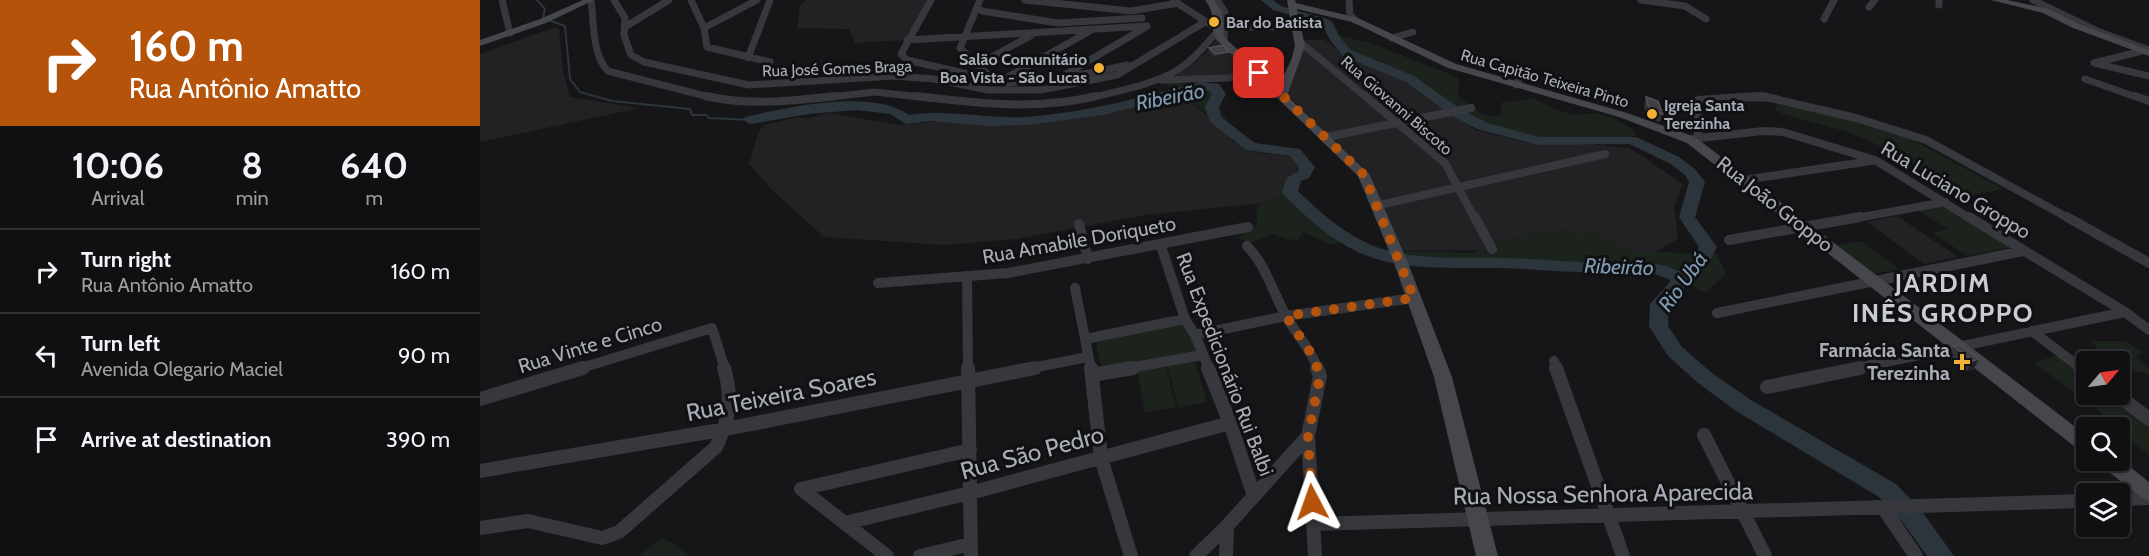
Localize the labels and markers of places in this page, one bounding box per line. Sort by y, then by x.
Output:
place label: Bar do Batista [1226,13,1322,32]
marker: Bar do Batista [1207,15,1221,29]
pin [1233,47,1284,98]
place label: Salão Comunitário Boa Vista - São Lucas [940,50,1087,87]
marker: Salão Comunitário Boa Vista - São Lucas [1092,61,1106,75]
place label: Igreja Santa Terezinha [1664,96,1745,133]
marker: Igreja Santa Terezinha [1645,107,1659,121]
place label: Farmácia Santa Terezinha [1819,338,1950,385]
marker: Farmácia Santa Terezinha [1955,355,1969,369]

